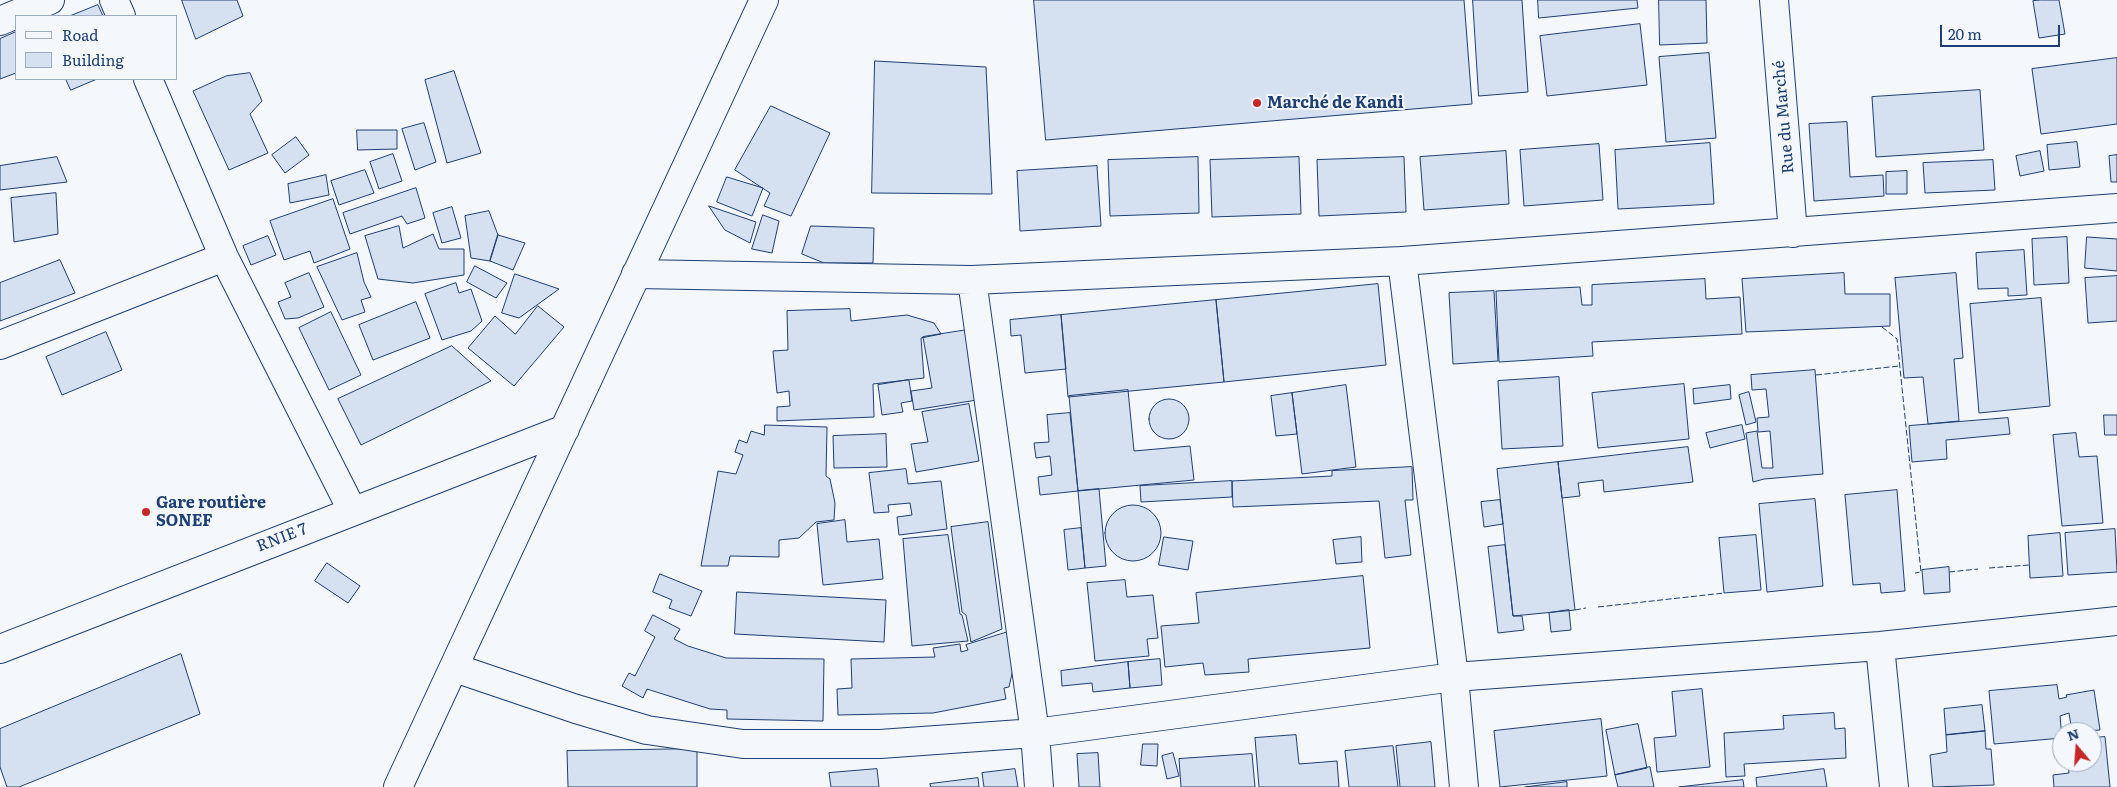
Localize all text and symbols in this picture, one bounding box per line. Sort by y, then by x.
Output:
legend [15,15,178,80]
scale bar [1942,15,2062,47]
text: 20 m [1948,22,1982,45]
text: Road [62,23,98,46]
text: Building [62,48,124,71]
street label: Rue du Marché [1769,60,1799,174]
place label: Marché de Kandi [1267,93,1404,113]
marker: Marché de Kandi [1251,97,1263,109]
place label: Gare routière SONEF [156,493,266,531]
marker: Gare routière SONEF [140,506,152,518]
street label: RNIE 7 [254,520,310,556]
north arrow [2052,722,2102,772]
text: N [2064,722,2081,745]

